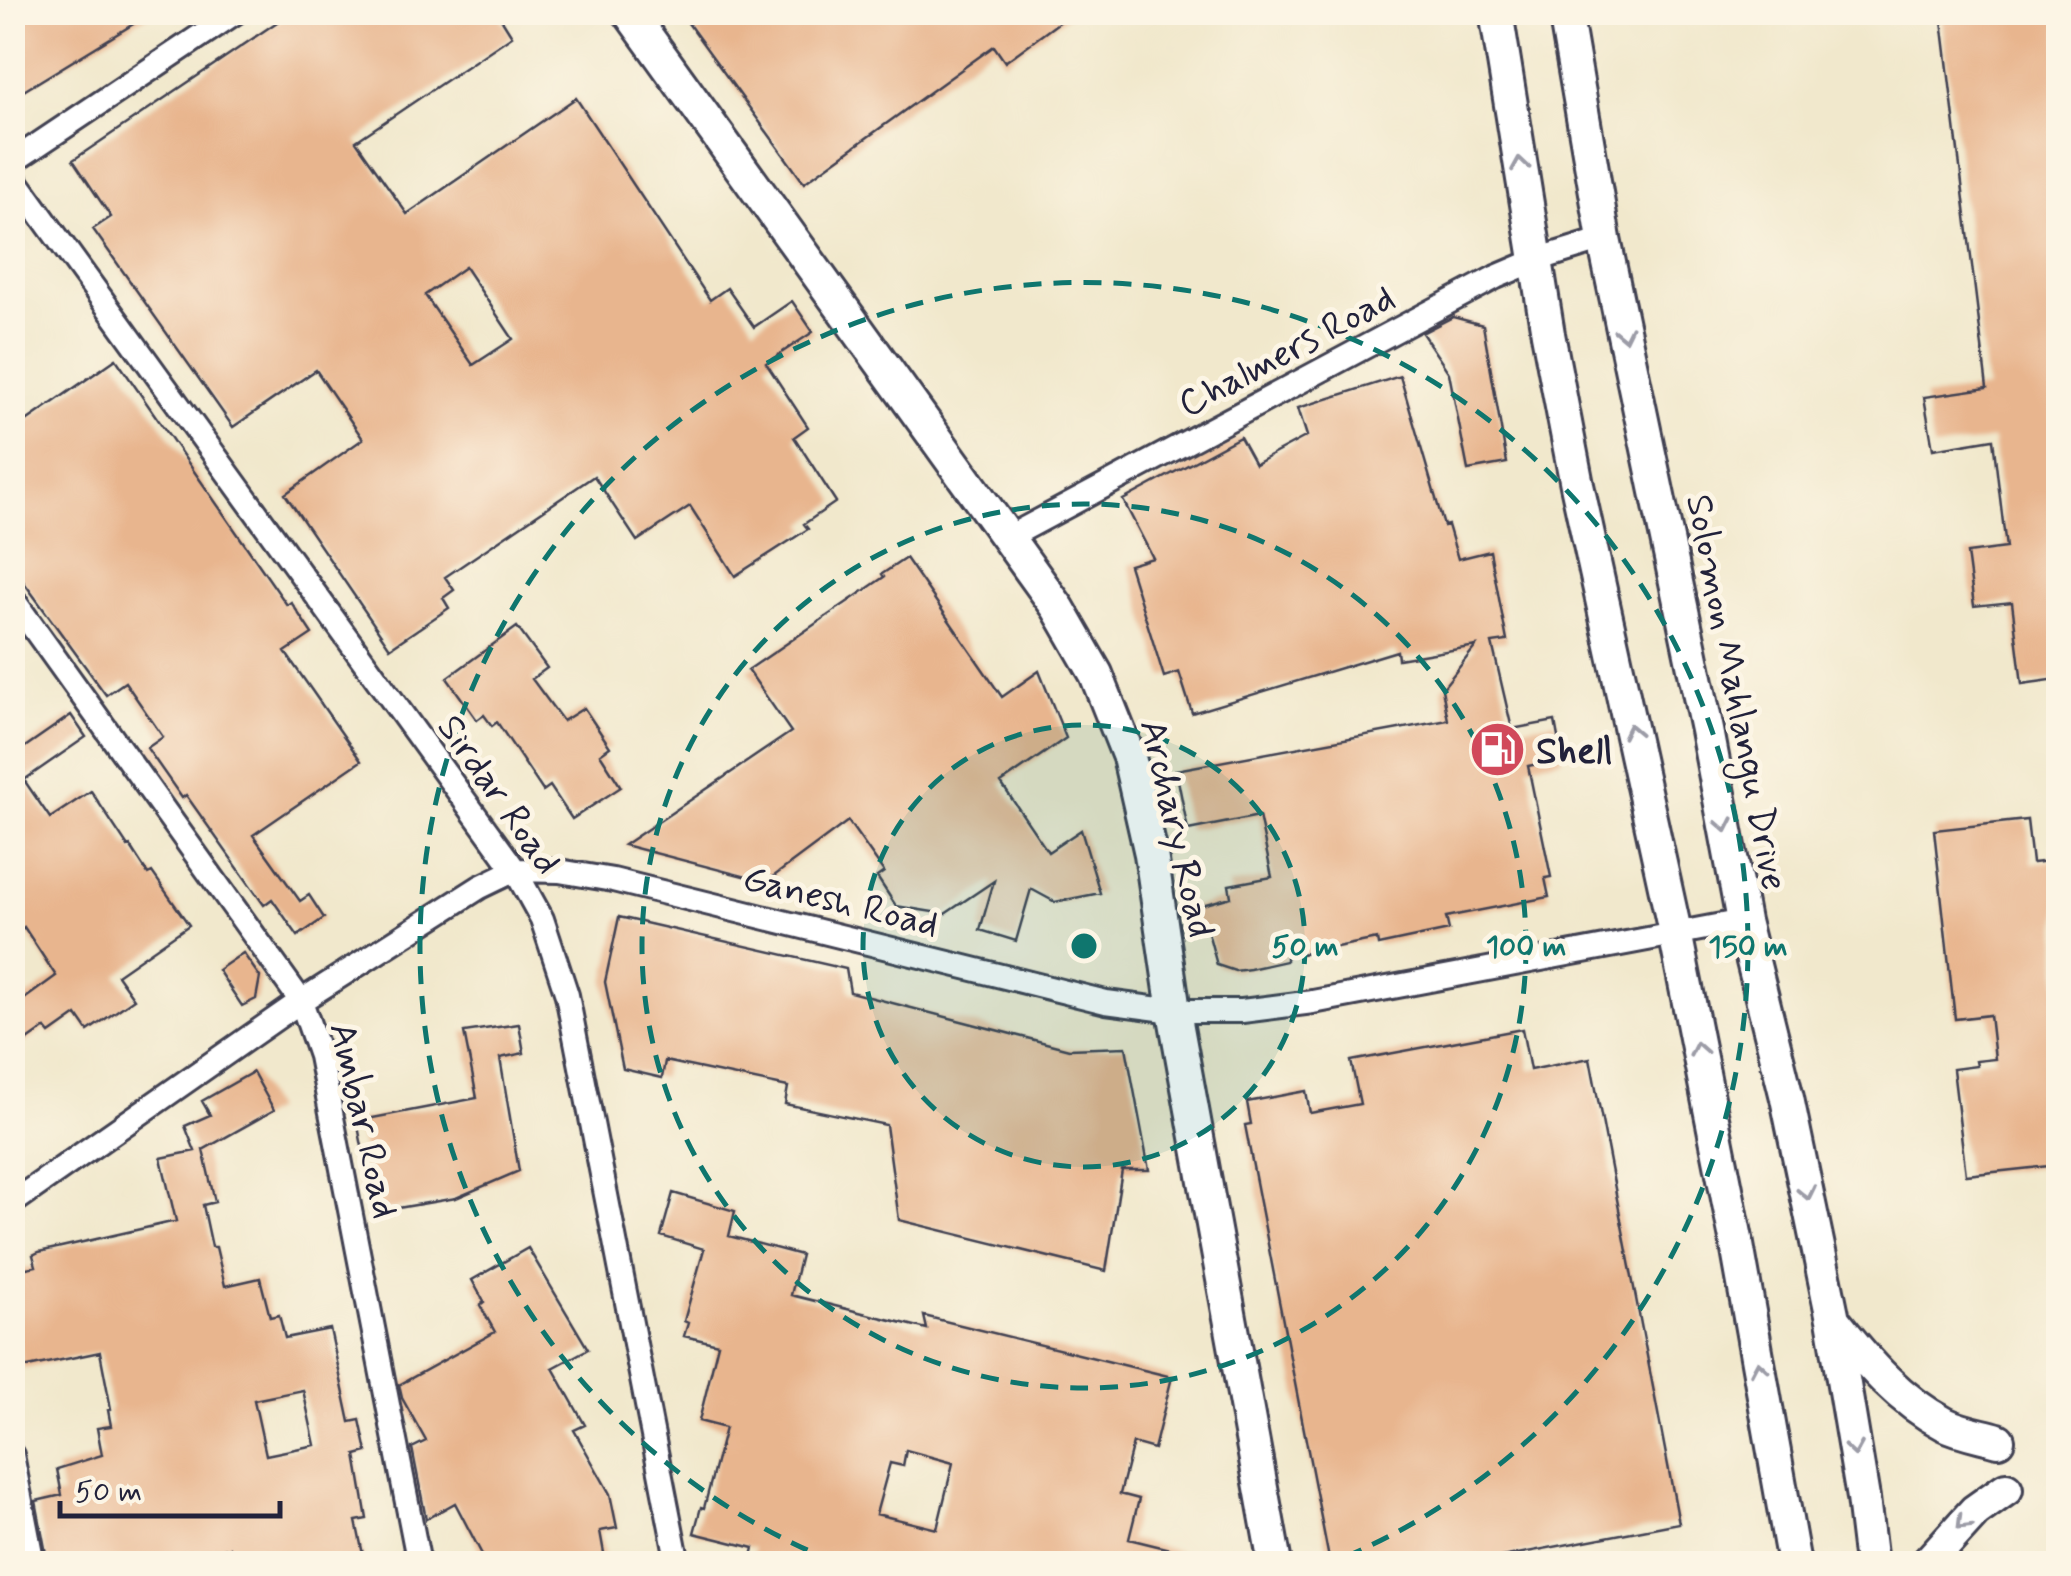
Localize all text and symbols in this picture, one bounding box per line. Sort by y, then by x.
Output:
one-way arrow [1511,155,1532,172]
street label: Chalmers Road [1170,275,1404,430]
one-way arrow [1612,325,1633,342]
street label: Solomon Mahlangu Drive [1669,490,1798,895]
street label: Sirdar Road [425,706,571,885]
street label: Archary Road [1127,715,1224,942]
fuel station icon: Shell [1467,720,1527,780]
one-way arrow [1622,723,1643,740]
place label: Shell [1536,728,1613,777]
one-way arrow [1714,817,1735,833]
street label: Ganesh Road [738,854,943,950]
centre of rings [1066,928,1102,964]
text: 50 m [1271,928,1339,967]
text: 100 m [1486,928,1566,967]
text: 150 m [1708,928,1788,967]
street label: Ambar Road [316,1018,409,1223]
one-way arrow [1688,1041,1709,1057]
one-way arrow [1795,1184,1816,1201]
one-way arrow [1750,1360,1771,1377]
one-way arrow [1843,1441,1864,1458]
scale bar [60,1456,280,1518]
text: 50 m [75,1473,142,1512]
one-way arrow [1957,1511,1975,1529]

